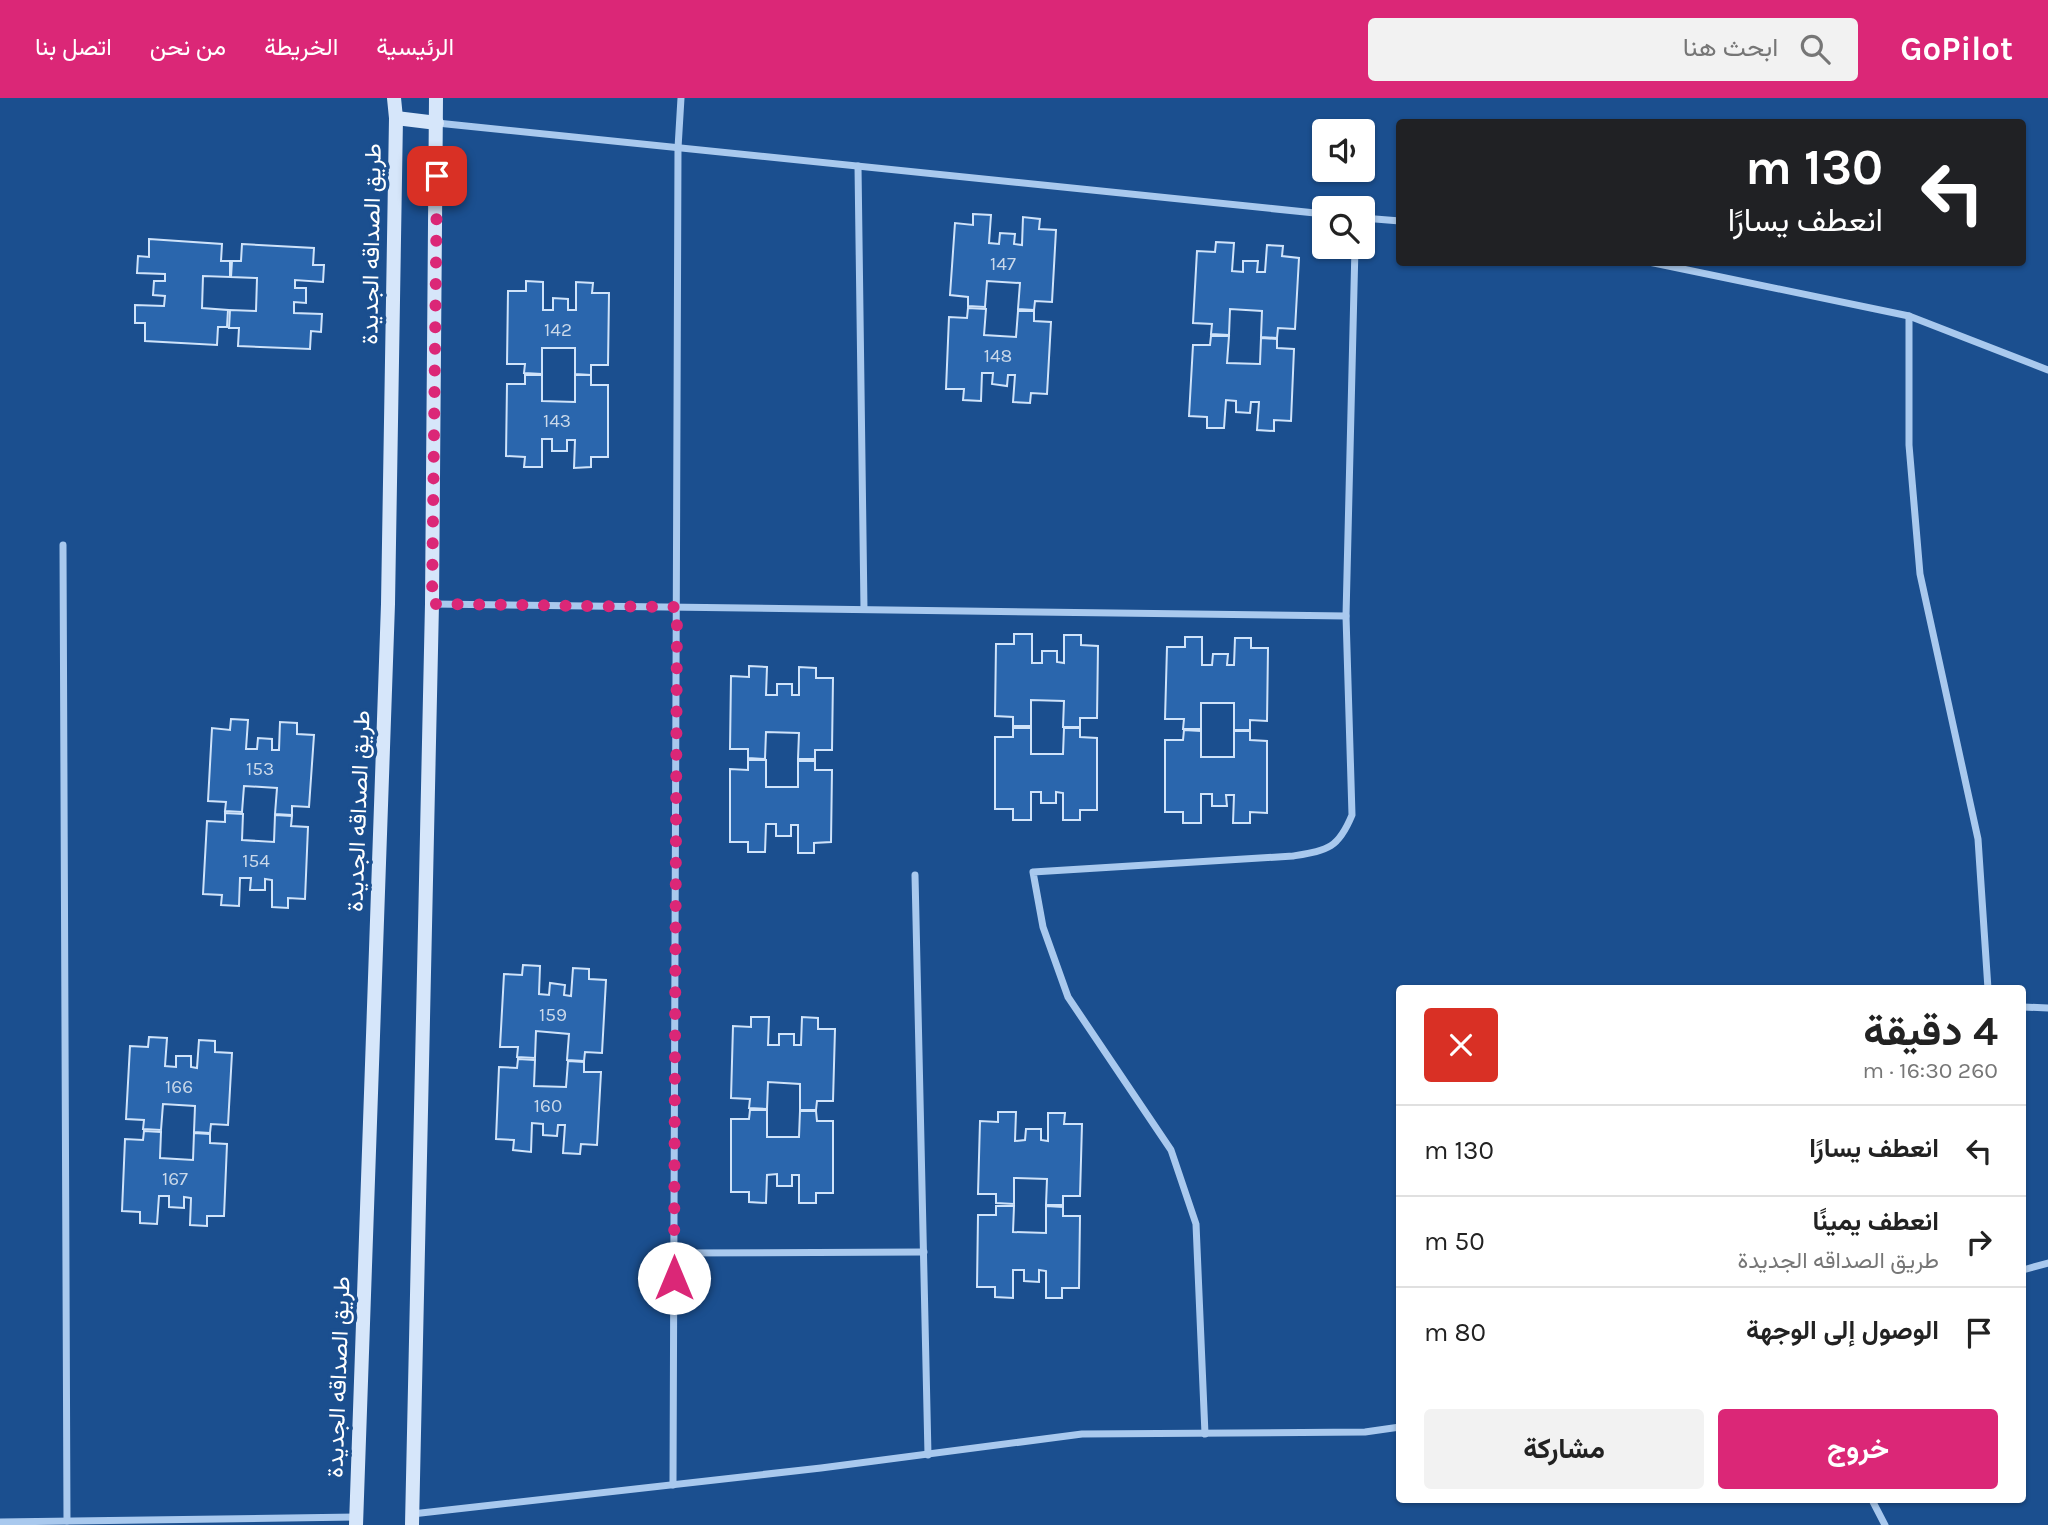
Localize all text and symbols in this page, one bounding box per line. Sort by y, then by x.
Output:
search box [1368,18,1858,81]
icon: search [1796,30,1834,68]
text: GoPilot [1900,30,2013,68]
text: ابحث هنا [1683,32,1778,63]
text: اتصل بنا [35,33,112,61]
text: من نحن [150,33,226,61]
text: الخريطة [264,33,338,61]
text: الرئيسية [376,33,454,61]
map controls [1312,119,1375,259]
button: sound [1312,119,1375,182]
text: 130 m [1745,139,1883,196]
street label: طريق الصداقه الجديدة [356,143,388,345]
pin [407,146,467,206]
icon: left [1907,147,1998,238]
icon: arrive [418,157,456,195]
button: search [1312,196,1375,259]
text: انعطف يسارًا [1728,202,1883,239]
house number: 147 [990,253,1016,275]
house number: 142 [544,319,572,341]
house number: 148 [984,345,1012,367]
house number: 143 [543,410,571,432]
street label: طريق الصداقه الجديدة [341,710,377,912]
house number: 153 [246,758,274,780]
house number: 154 [242,850,270,872]
house number: 159 [539,1004,567,1026]
text: 4 دقيقة [1863,1006,1998,1056]
button: close [1424,1008,1498,1082]
text: 260 m · 16:30 [1863,1057,1998,1084]
house number: 166 [165,1076,193,1098]
house number: 160 [534,1095,562,1117]
icon: left [1960,1132,1998,1170]
text: انعطف يسارًا [1809,1133,1939,1164]
text: 130 m [1424,1135,1494,1166]
house number: 167 [162,1168,188,1190]
text: انعطف يمينًا [1813,1206,1939,1237]
icon: right [1960,1223,1998,1261]
text: 50 m [1424,1226,1485,1257]
position arrow [637,1241,711,1315]
text: طريق الصداقه الجديدة [1738,1247,1939,1274]
street label: طريق الصداقه الجديدة [321,1276,357,1478]
icon: arrive [1960,1314,1998,1352]
text: الوصول إلى الوجهة [1746,1315,1939,1346]
text: 80 m [1424,1317,1486,1348]
button: مشاركة [1424,1409,1704,1489]
button: خروج [1718,1409,1998,1489]

